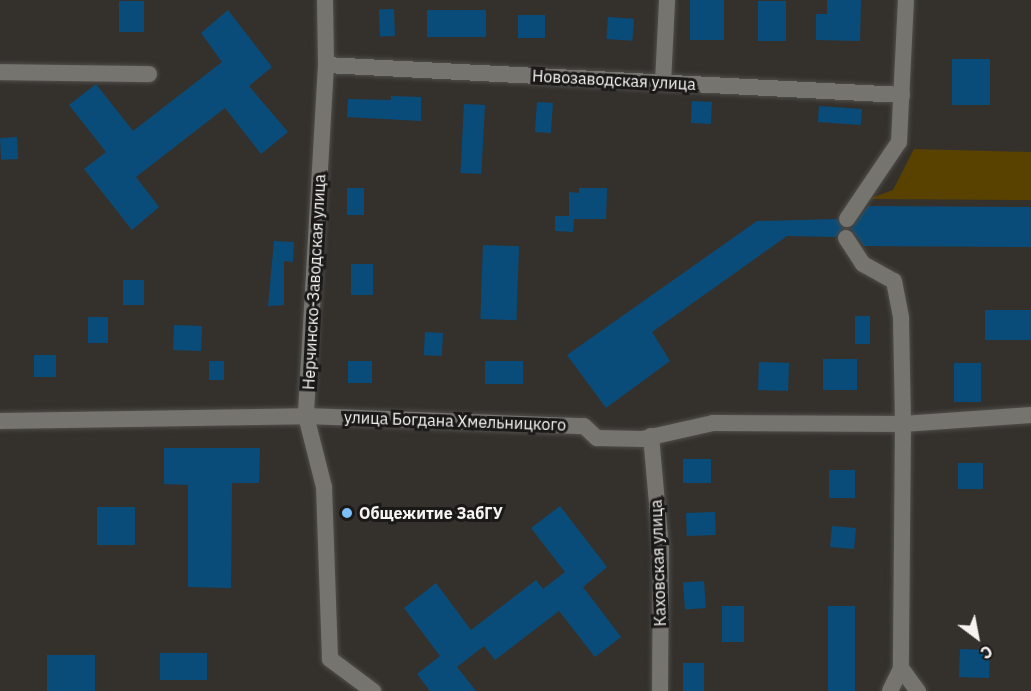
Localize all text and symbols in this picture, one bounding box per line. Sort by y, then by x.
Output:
street label: Новозаводская улица [532,66,696,94]
street label: Нерчинско-Заводская улица [299,174,329,390]
street label: улица Богдана Хмельницкого [344,408,566,434]
street label: Каховская улица [646,499,670,627]
place label: Общежитие ЗабГУ [359,503,503,523]
marker: Общежитие ЗабГУ [340,506,354,520]
north arrow [947,607,1007,667]
text: С [977,641,996,664]

